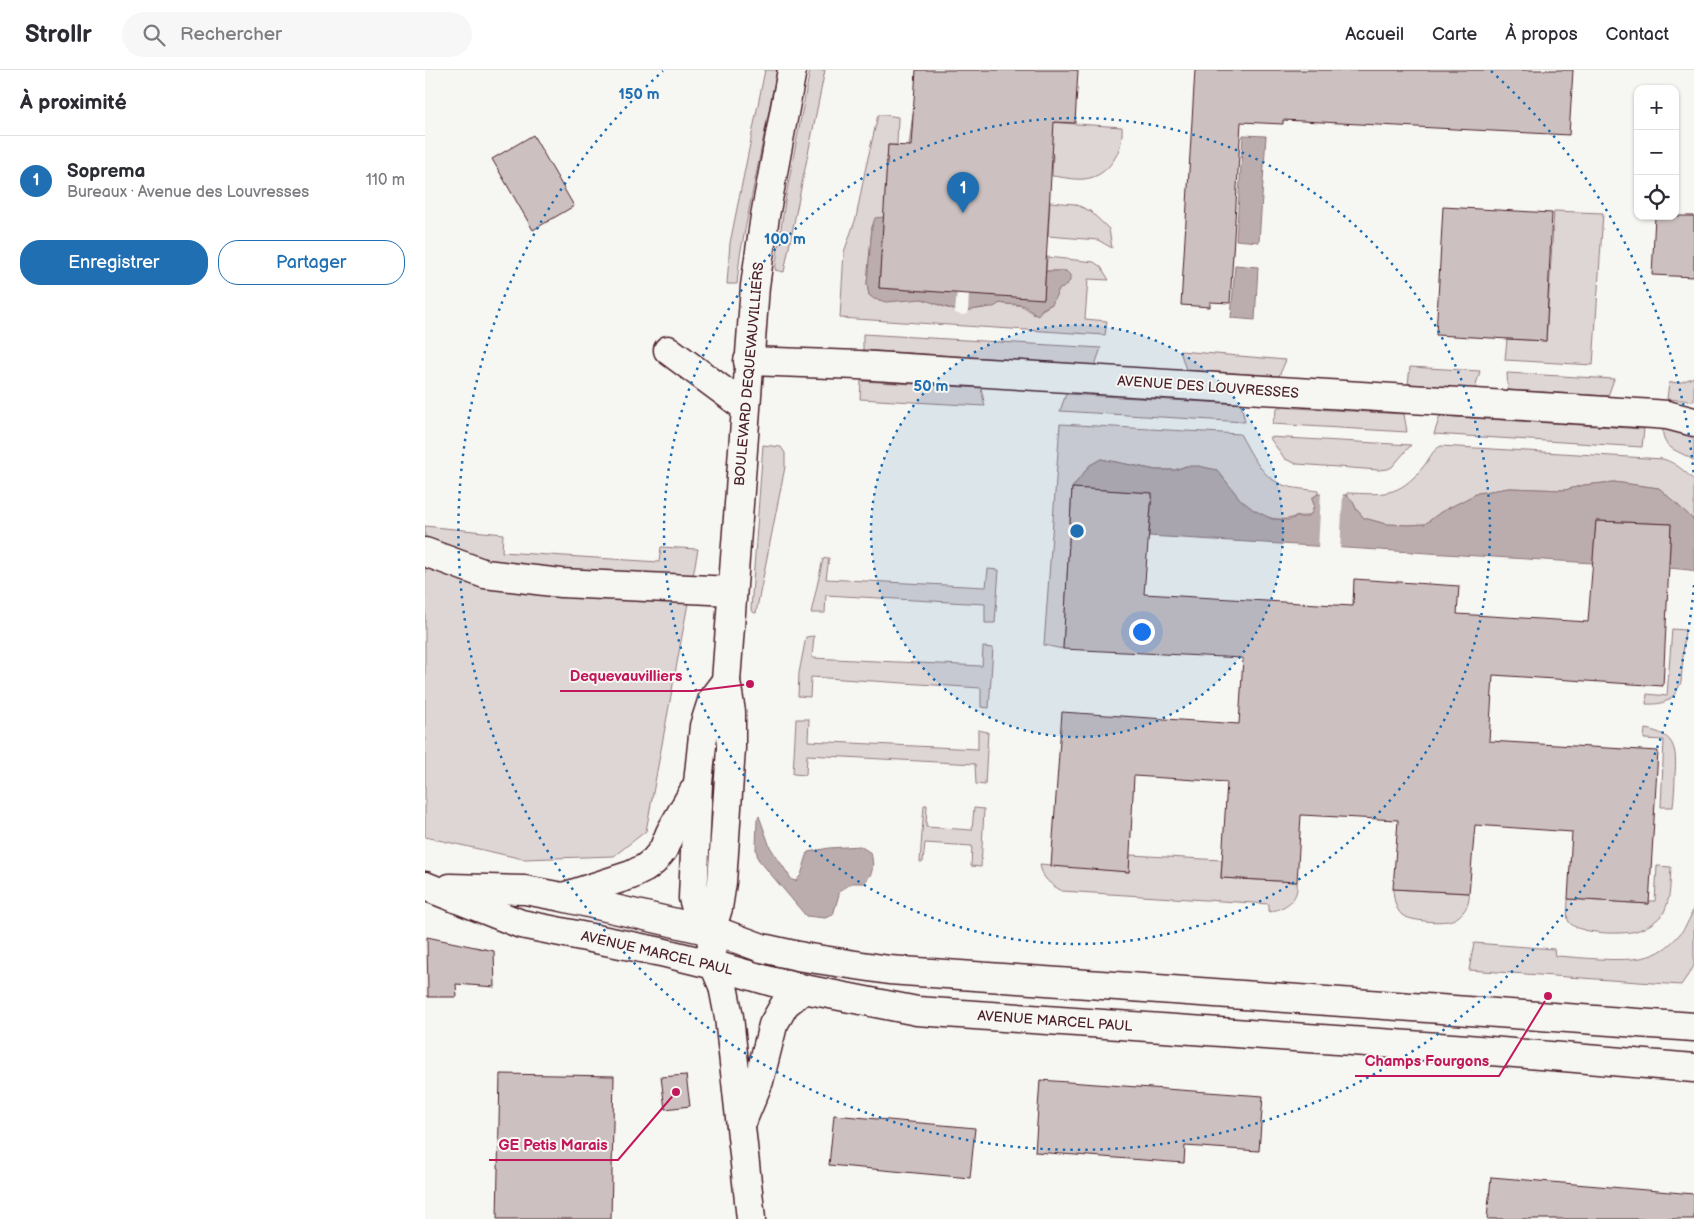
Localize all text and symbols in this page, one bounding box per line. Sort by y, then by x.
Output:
search box [122,12,472,57]
text: Strollr [25,20,92,49]
icon: search [140,21,168,49]
text: Rechercher [180,23,282,46]
text: Accueil [1345,24,1404,45]
text: Carte [1432,24,1477,45]
text: À propos [1505,24,1578,45]
text: Contact [1606,24,1669,45]
text: 150 m [618,85,660,104]
map controls [1634,85,1679,220]
button: + [1634,85,1679,130]
text: À proximité [20,90,127,115]
button: − [1634,130,1679,175]
text: Soprema [67,160,145,183]
text: 1 [33,171,39,190]
text: 110 m [366,171,405,190]
pin: 1 [947,172,979,213]
button: locate [1634,175,1679,220]
text: Bureaux · Avenue des Louvresses [67,183,309,202]
text: 100 m [764,230,806,249]
button: Enregistrer [20,240,208,285]
button: Partager [218,240,405,285]
street label: BOULEVARD DEQUEVAUVILLIERS [731,261,767,487]
street label: AVENUE DES LOUVRESSES [1117,372,1299,402]
text: 50 m [914,377,949,396]
centre of rings [1068,522,1086,540]
your location [1129,619,1155,645]
callout: Dequevauvilliers [560,661,693,691]
text: Dequevauvilliers [570,667,682,686]
street label: AVENUE MARCEL PAUL [580,927,734,979]
street label: AVENUE MARCEL PAUL [977,1007,1133,1035]
callout: Champs Fourgons [1355,1046,1499,1076]
text: Champs Fourgons [1365,1052,1489,1071]
callout: GE Petis Marais [489,1130,618,1160]
text: GE Petis Marais [498,1136,608,1155]

